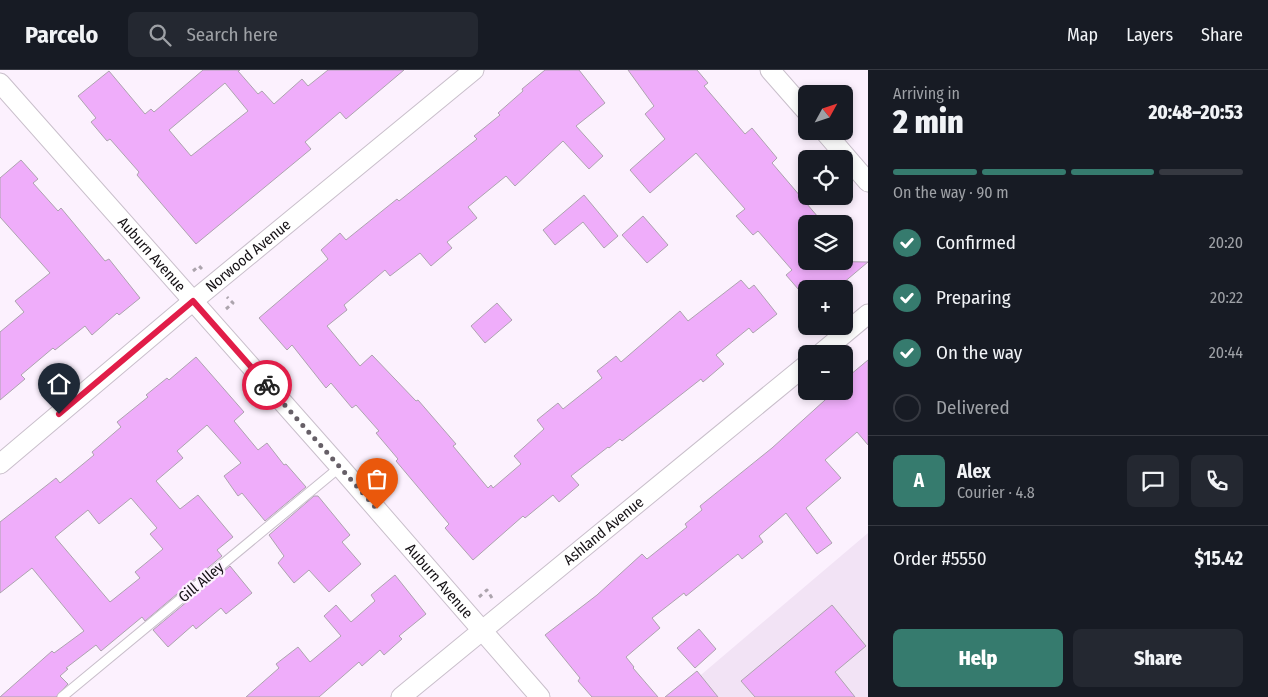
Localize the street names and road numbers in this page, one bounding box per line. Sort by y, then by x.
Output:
street label: Auburn Avenue [114,214,190,295]
street label: Norwood Avenue [202,216,294,296]
street label: Ashland Avenue [560,493,647,569]
street label: Auburn Avenue [402,540,477,622]
street label: Gill Alley [175,558,228,606]

